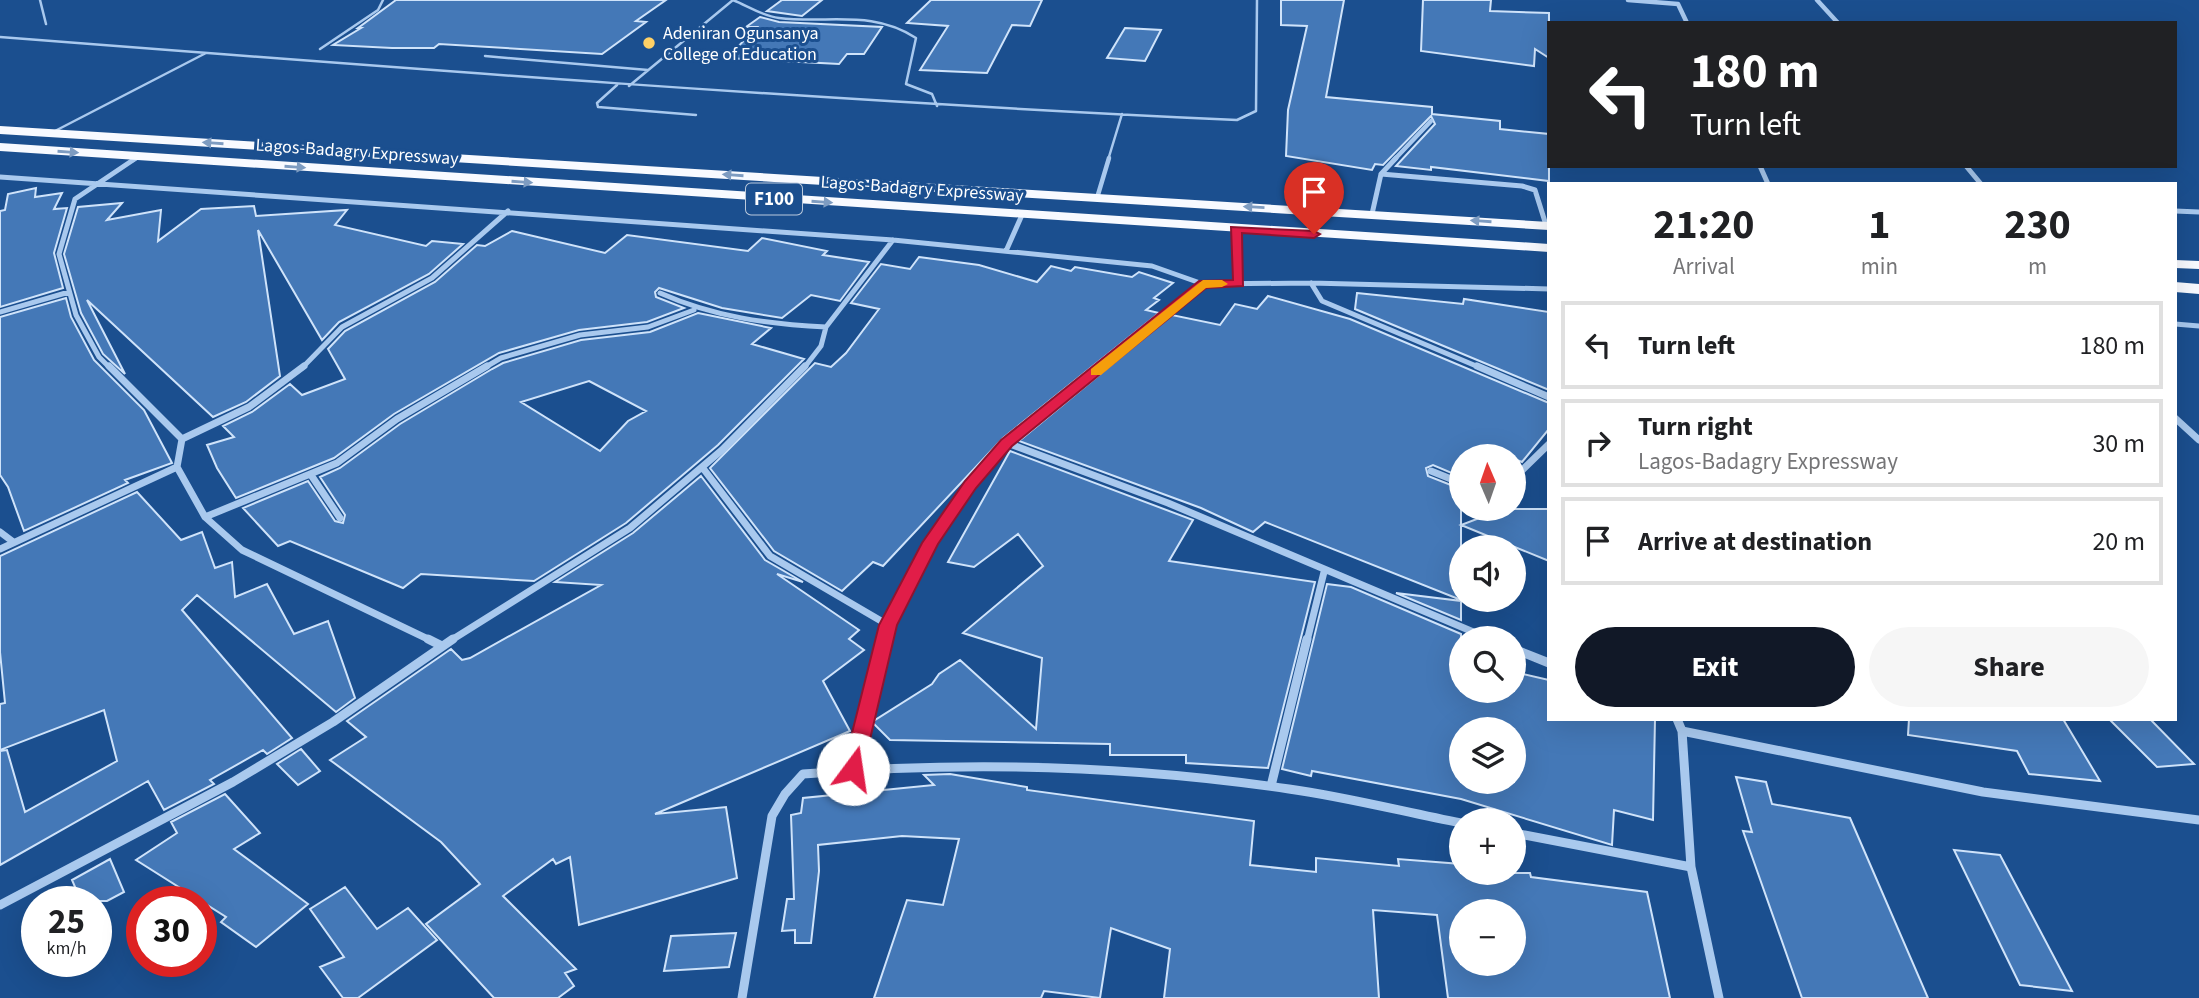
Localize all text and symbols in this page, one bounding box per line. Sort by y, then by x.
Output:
place label: Adeniran Ogunsanya College of Education [663,21,819,67]
marker: Adeniran Ogunsanya College of Education [641,35,657,51]
text: 180 m [1690,37,1819,107]
icon: left [1575,49,1666,140]
text: Turn left [1690,102,1801,148]
street label: Lagos-Badagry Expressway [255,132,460,172]
one-way arrow [201,137,223,148]
one-way arrow [57,147,79,158]
one-way arrow [284,162,306,173]
pin [1284,162,1344,234]
one-way arrow [722,169,744,180]
street label: Lagos-Badagry Expressway [820,169,1025,209]
icon: arrive [1295,173,1333,211]
one-way arrow [511,177,533,188]
road number: F100 [746,183,802,214]
text: 21:20 [1653,195,1755,255]
text: 1 [1868,195,1890,255]
text: 230 [2004,195,2071,255]
one-way arrow [812,197,834,208]
one-way arrow [1242,201,1264,212]
one-way arrow [1469,215,1491,226]
text: Arrival [1673,250,1735,283]
text: min [1861,250,1898,283]
text: m [2028,250,2047,283]
icon: left [1579,326,1617,364]
text: Turn left [1638,327,1735,364]
text: 180 m [2079,327,2145,364]
text: Turn right [1638,408,1753,445]
icon: right [1579,424,1617,462]
text: 30 m [2092,425,2145,462]
north arrow [1449,444,1526,522]
map controls [1449,444,1526,976]
text: Lagos-Badagry Expressway [1638,445,1898,478]
icon: arrive [1579,522,1617,560]
text: Arrive at destination [1638,523,1872,560]
text: 20 m [2092,523,2145,560]
button: sound [1449,535,1526,612]
button: search [1449,626,1526,703]
button: Exit [1575,627,1855,707]
button: Share [1869,627,2149,707]
button: layers [1449,717,1526,794]
position arrow [816,732,890,806]
button: + [1449,808,1526,885]
speed limit sign: 30 [126,886,217,977]
text: 25 [48,897,85,947]
button: − [1449,899,1526,976]
text: km/h [47,936,86,961]

